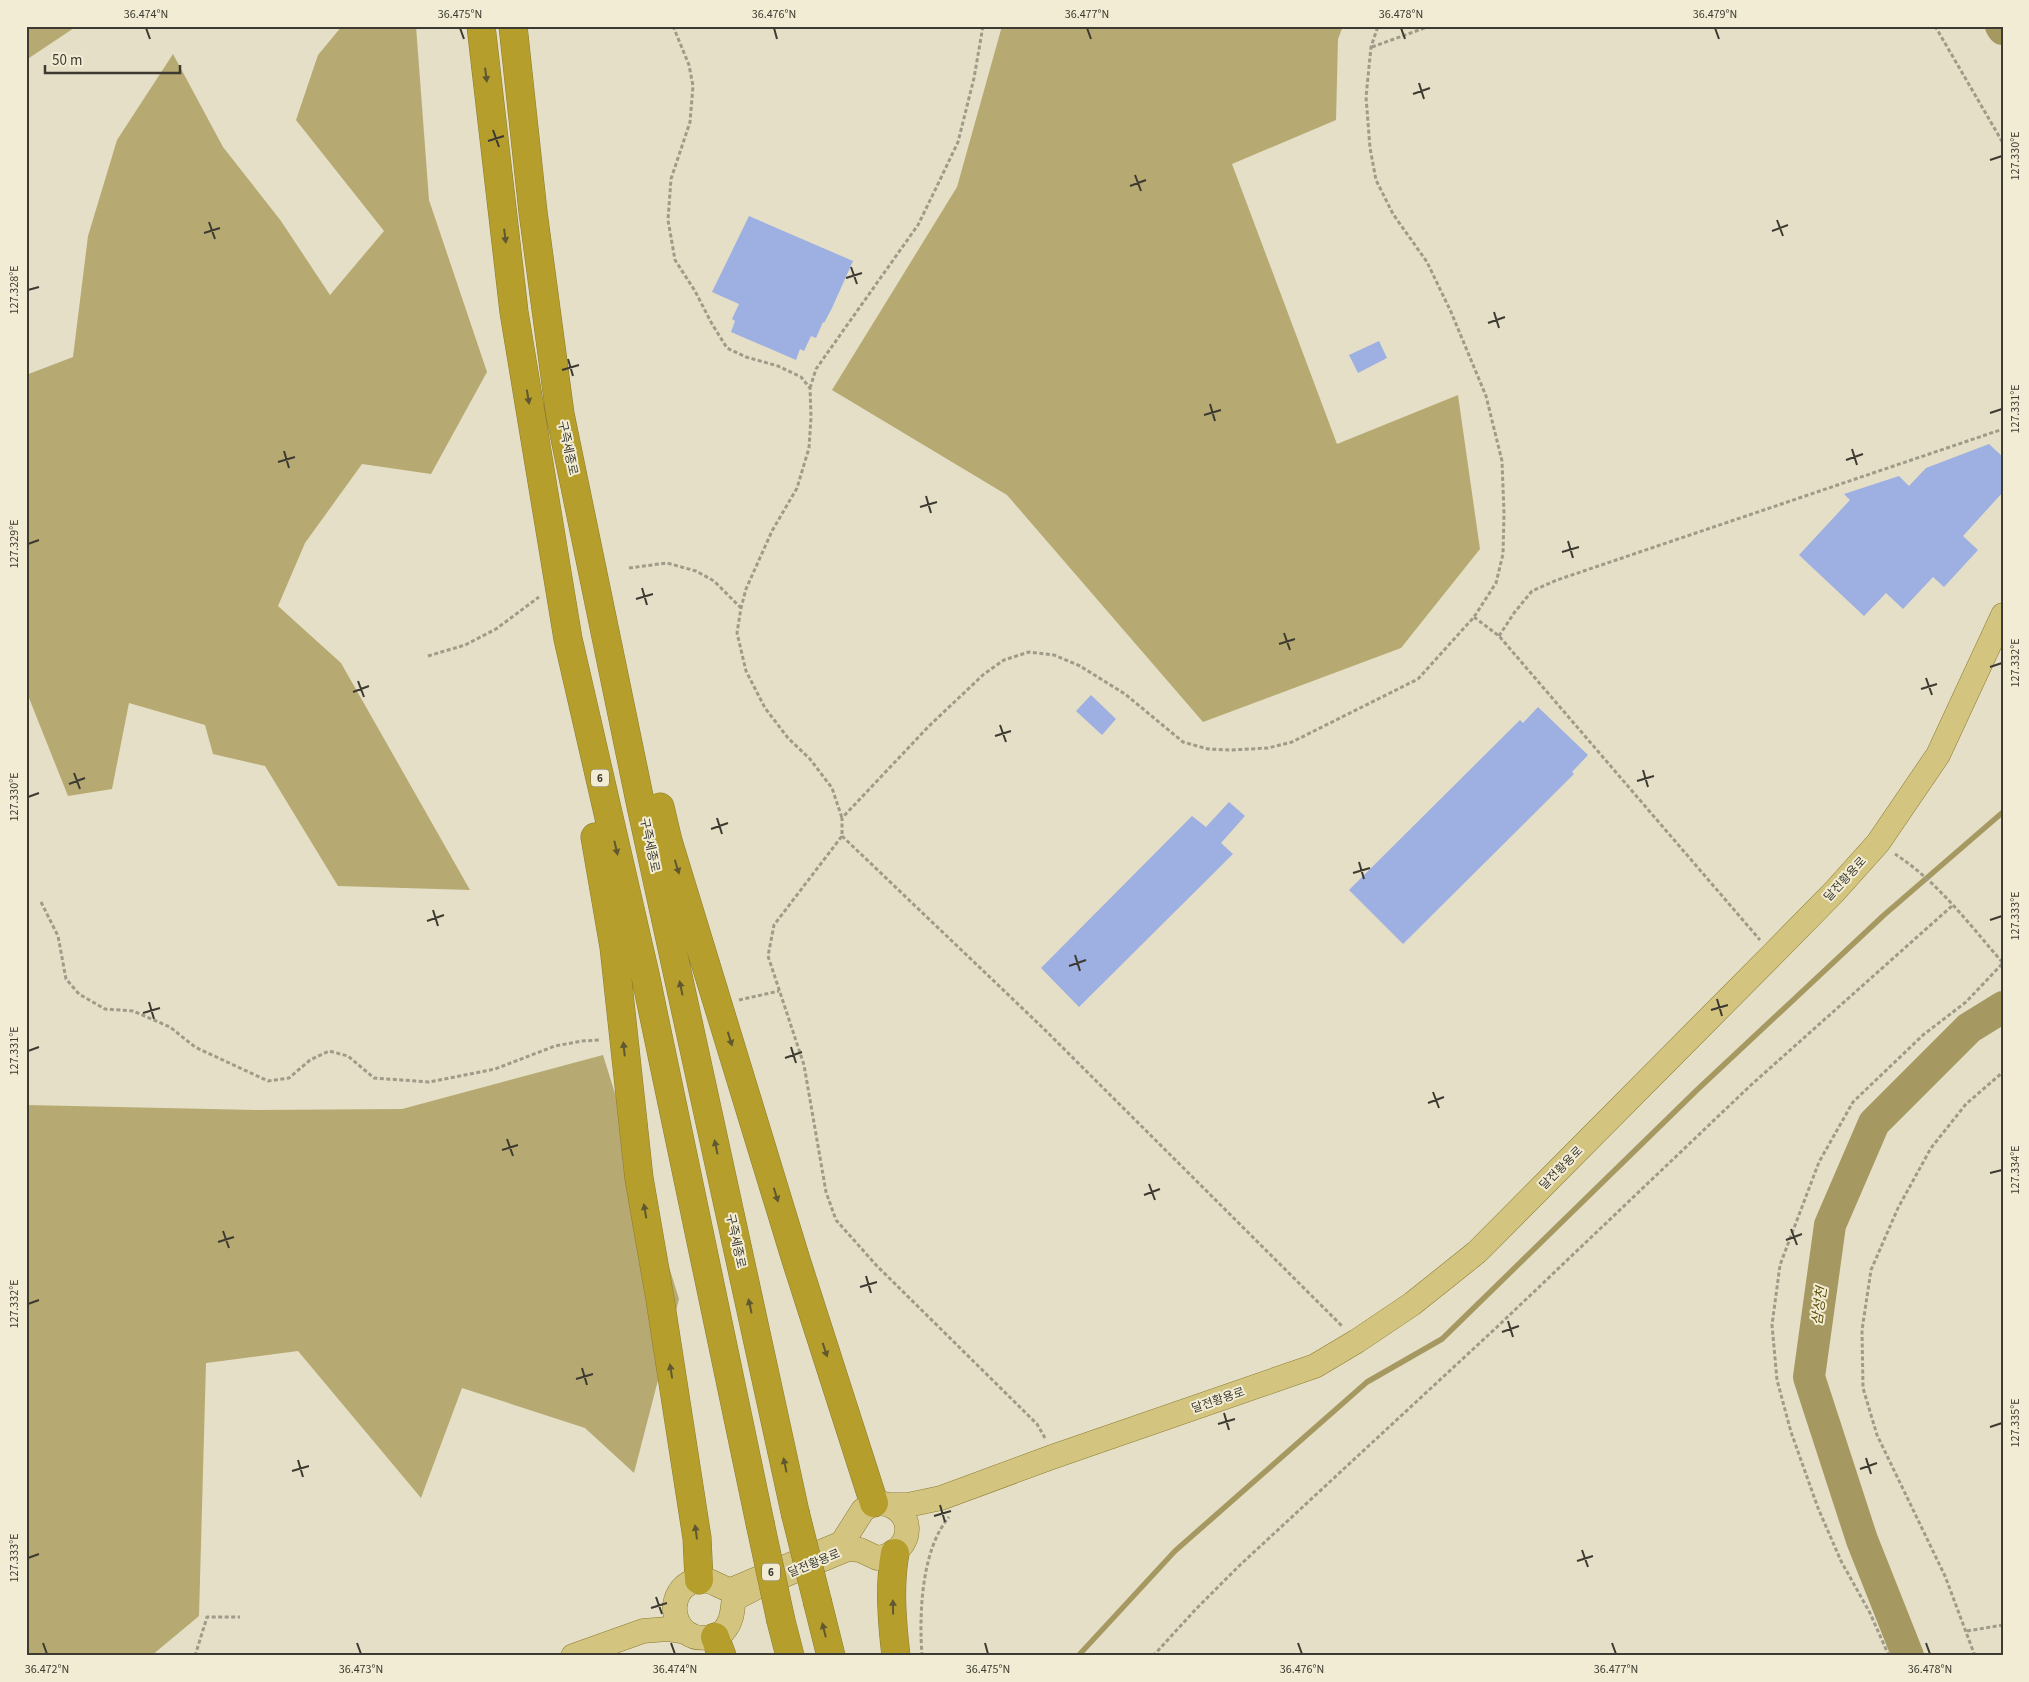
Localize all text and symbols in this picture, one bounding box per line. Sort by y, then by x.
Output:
text: 36.474°N [124,6,168,23]
text: 36.475°N [438,6,482,23]
text: 36.476°N [752,6,796,23]
text: 36.477°N [1065,6,1109,23]
text: 36.478°N [1379,6,1423,23]
text: 36.479°N [1693,6,1737,23]
scale bar [45,42,180,74]
text: 50 m [52,50,82,71]
one-way arrow [482,67,490,83]
text: 127.330°E [2007,131,2024,181]
one-way arrow [501,228,509,244]
text: 127.328°E [6,265,23,315]
text: 127.331°E [2007,384,2024,434]
one-way arrow [525,389,533,405]
street label: 구즉세종로 [553,419,582,477]
text: 127.329°E [6,519,23,569]
text: 127.332°E [2007,638,2024,688]
road number: 6 [591,770,609,786]
text: 127.330°E [6,772,23,822]
street label: 구즉세종로 [635,816,664,874]
one-way arrow [612,841,620,856]
street label: 달전황용로 [1820,853,1870,905]
one-way arrow [673,860,681,875]
text: 127.333°E [2007,891,2024,941]
one-way arrow [677,981,685,996]
text: 127.331°E [6,1026,23,1076]
one-way arrow [726,1032,734,1047]
one-way arrow [620,1041,628,1057]
one-way arrow [711,1139,719,1155]
street label: 달전황용로 [1536,1143,1587,1194]
text: 127.334°E [2007,1145,2024,1195]
one-way arrow [773,1188,781,1203]
one-way arrow [640,1202,648,1218]
street label: 구즉세종로 [721,1212,750,1270]
text: 127.332°E [6,1279,23,1329]
water label: 삼성천 [1807,1285,1833,1327]
one-way arrow [746,1298,754,1313]
one-way arrow [821,1343,829,1358]
one-way arrow [667,1363,675,1379]
street label: 달전황용로 [1189,1383,1247,1417]
text: 127.335°E [2007,1398,2024,1448]
one-way arrow [781,1457,789,1472]
one-way arrow [692,1523,700,1539]
text: 127.333°E [6,1533,23,1583]
street label: 달전황용로 [785,1545,843,1582]
road number: 6 [762,1564,780,1580]
one-way arrow [888,1599,896,1615]
one-way arrow [820,1623,828,1638]
text: 36.472°N [25,1661,69,1678]
text: 36.473°N [339,1661,383,1678]
text: 36.474°N [653,1661,697,1678]
text: 36.475°N [966,1661,1010,1678]
text: 36.476°N [1280,1661,1324,1678]
text: 36.477°N [1594,1661,1638,1678]
text: 36.478°N [1908,1661,1952,1678]

